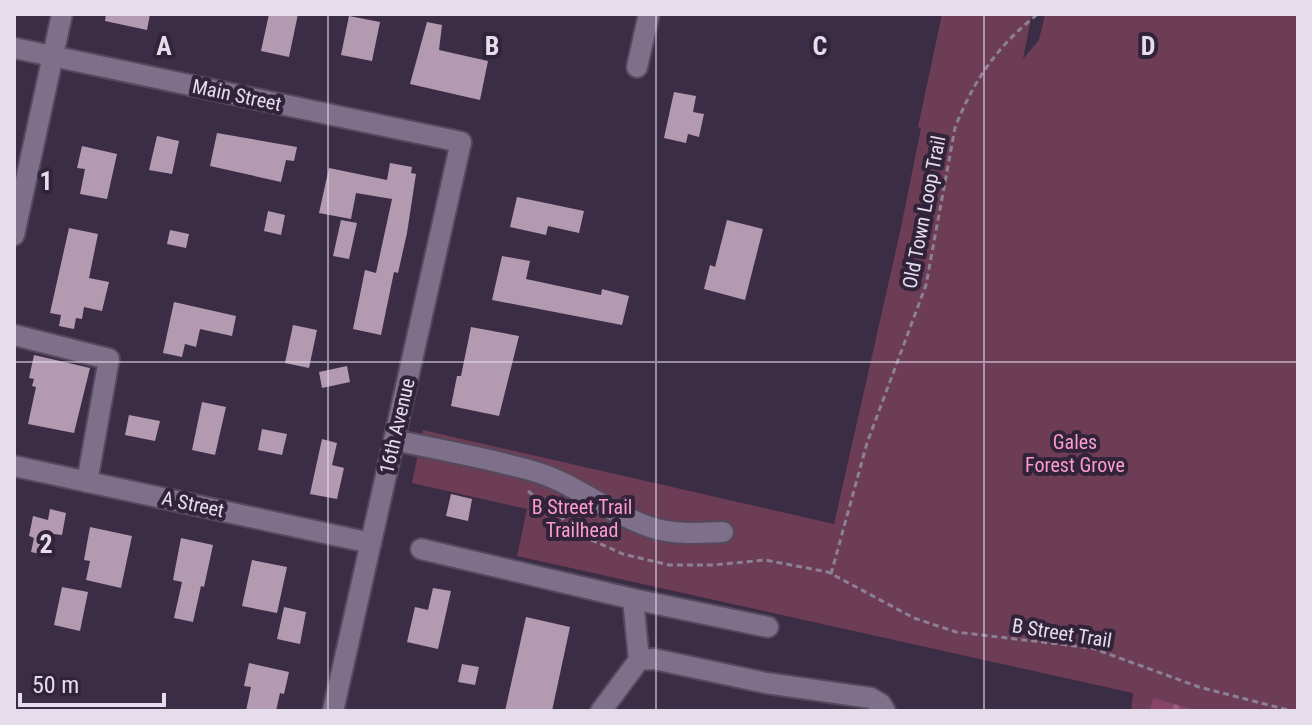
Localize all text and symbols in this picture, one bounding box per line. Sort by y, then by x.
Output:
text: A [156,31,172,61]
text: B [485,31,499,61]
text: C [813,31,828,61]
text: D [1141,31,1155,61]
street label: Main Street [190,74,284,116]
street label: Old Town Loop Trail [897,133,951,291]
text: 1 [39,166,53,196]
street label: 16th Avenue [374,376,420,476]
park label: Gales Forest Grove [1025,430,1125,477]
street label: A Street [160,486,226,522]
park label: B Street Trail Trailhead [532,495,632,542]
text: 2 [39,529,53,559]
street label: B Street Trail [1010,613,1114,653]
scale bar [20,657,164,707]
text: 50 m [32,671,79,699]

